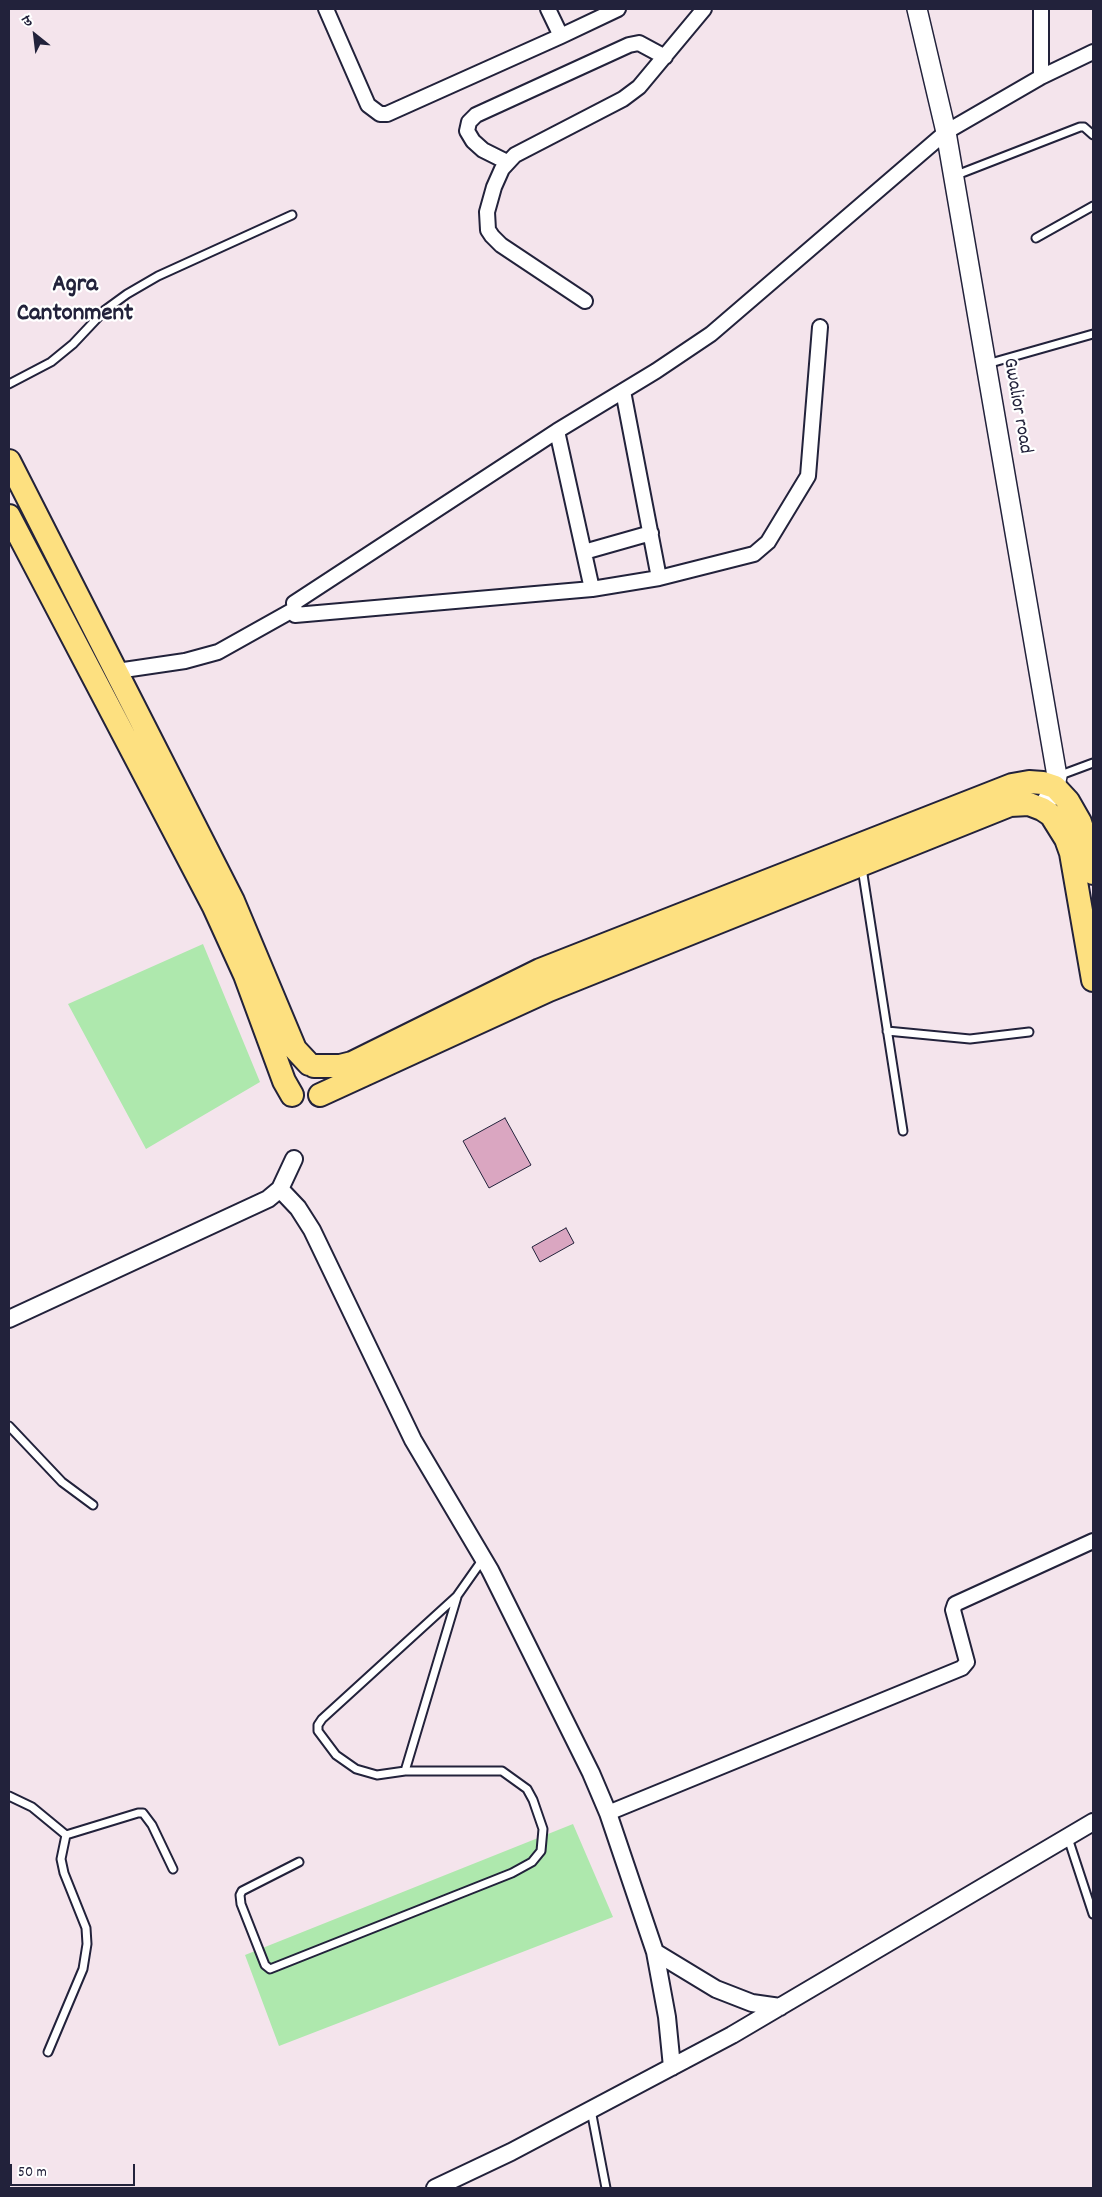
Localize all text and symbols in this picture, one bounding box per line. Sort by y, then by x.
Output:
north arrow [10,10,60,60]
text: उ [19,11,36,33]
district label: Agra Cantonment [17,272,133,331]
street label: Gwalior road [996,356,1036,456]
scale bar [12,2154,138,2186]
text: 50 m [18,2162,47,2184]

